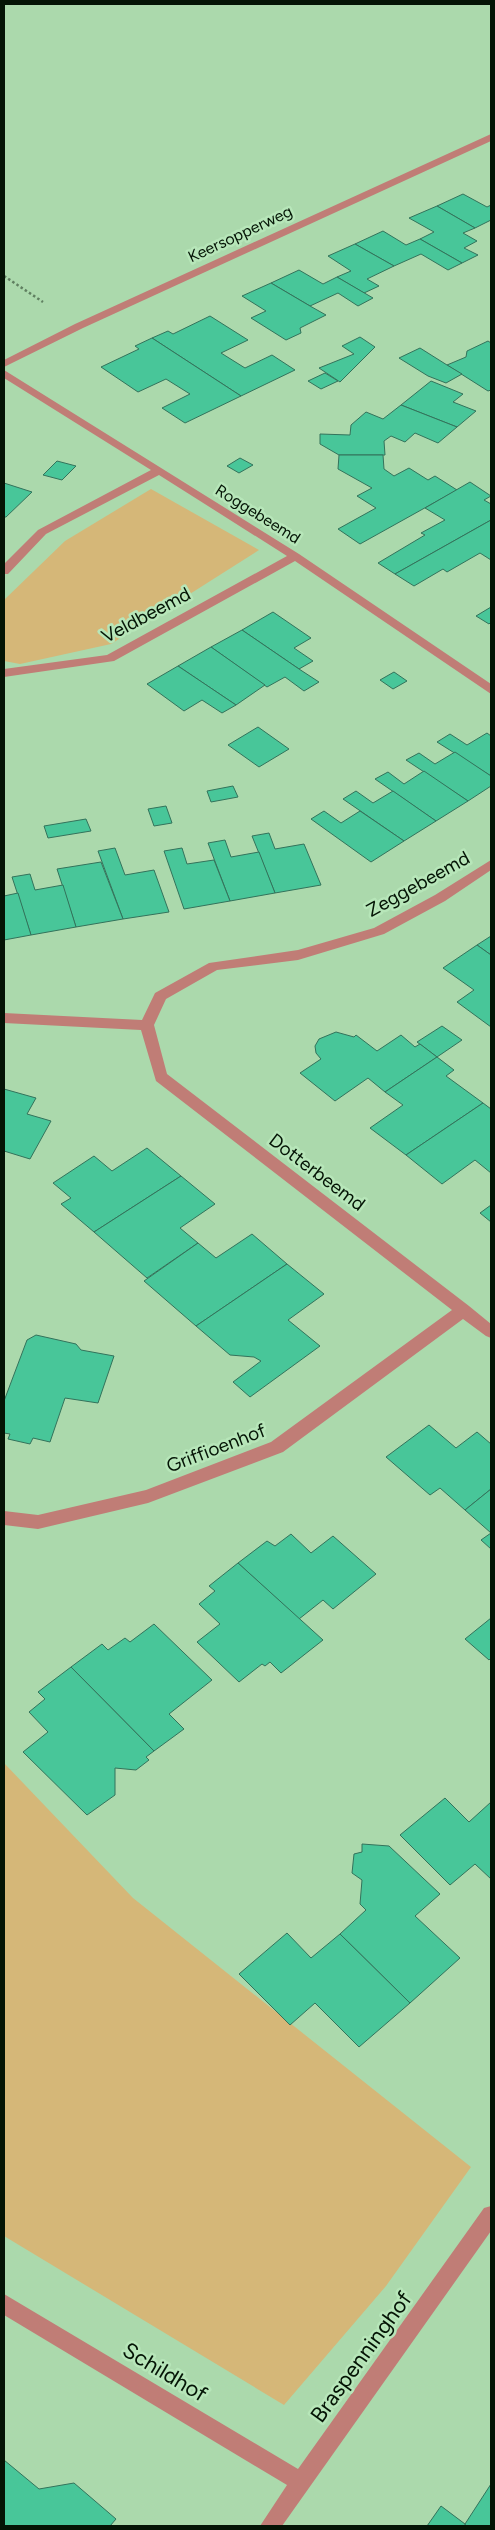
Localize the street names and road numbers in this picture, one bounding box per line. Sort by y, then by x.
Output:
street label: Keersopperweg [185,202,295,266]
street label: Roggebeemd [212,480,304,548]
street label: Veldbeemd [98,582,194,648]
street label: Zeggebeemd [362,846,474,922]
street label: Dotterbeemd [264,1128,370,1216]
street label: Griffioenhof [163,1419,269,1477]
street label: Braspenninghof [304,2286,418,2428]
street label: Schildhof [118,2336,213,2408]

